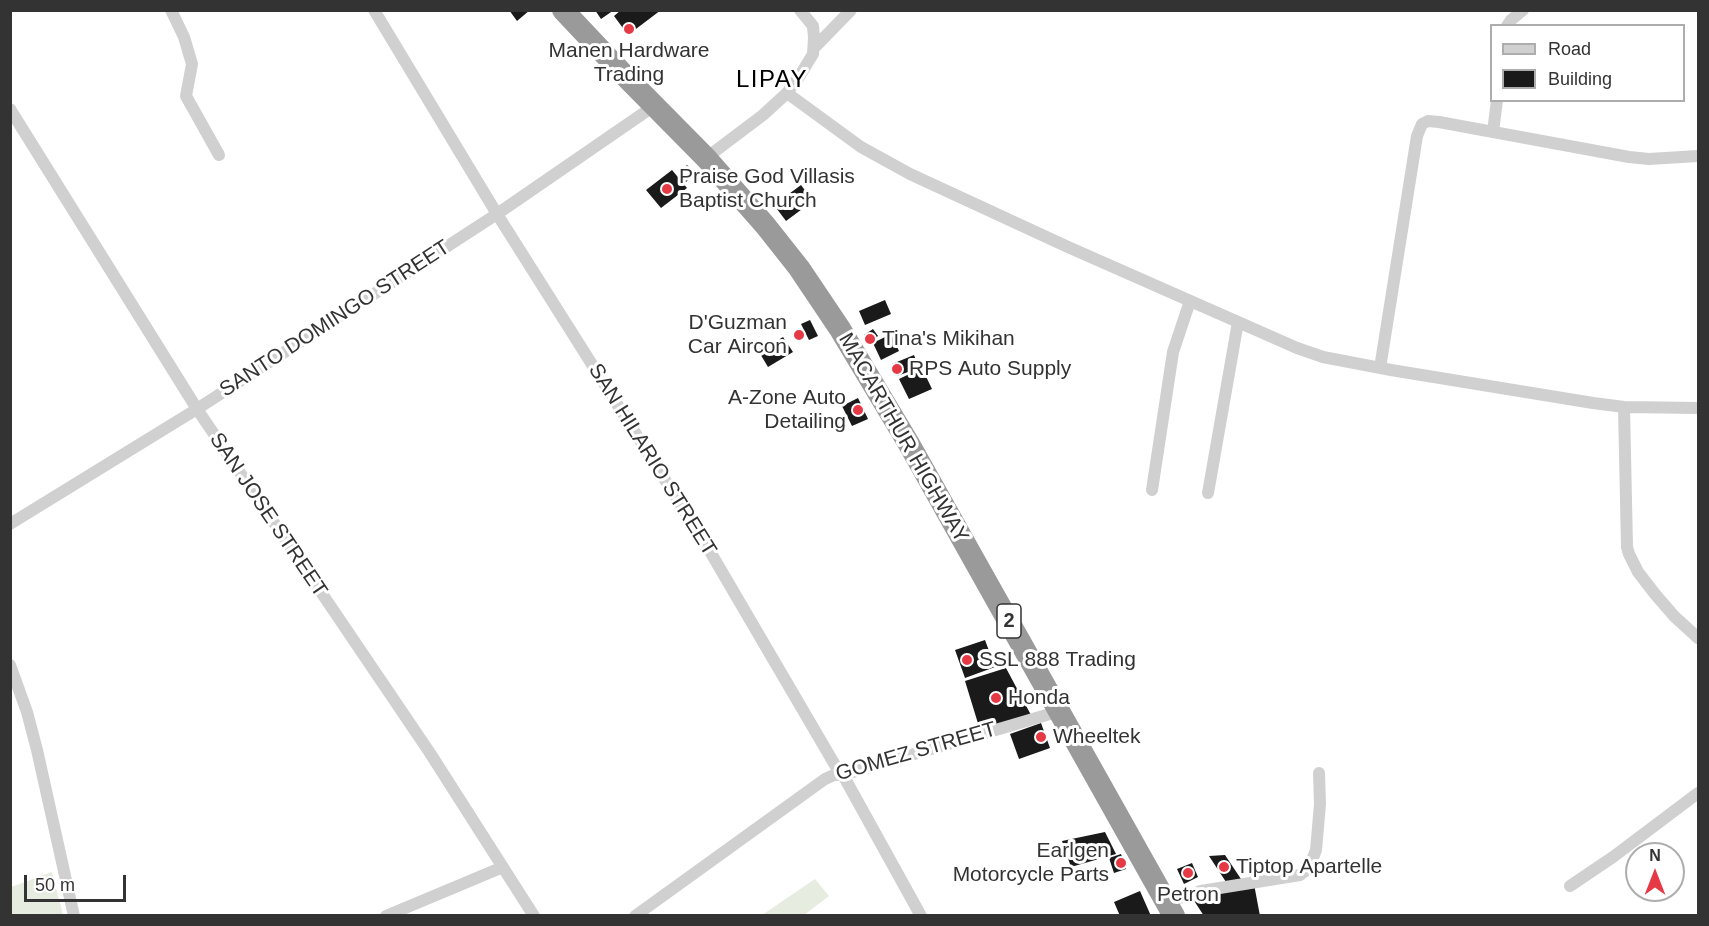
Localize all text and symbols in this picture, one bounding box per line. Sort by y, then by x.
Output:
marker: Manen Hardware Trading [622,22,636,36]
legend [1490,24,1685,102]
place label: Manen Hardware Trading [548,38,710,88]
text: Road [1548,39,1591,59]
district label: LIPAY [736,66,808,94]
text: Building [1548,69,1612,89]
place label: Praise God Villasis Baptist Church [679,164,855,214]
marker: Praise God Villasis Baptist Church [660,182,674,196]
street label: SANTO DOMINGO STREET [215,235,455,403]
place label: D'Guzman Car Aircon [688,310,787,360]
place label: Tina's Mikihan [882,326,1015,352]
marker: D'Guzman Car Aircon [792,328,806,342]
street label: MACARTHUR HIGHWAY [833,329,973,547]
marker: Tina's Mikihan [863,332,877,346]
place label: RPS Auto Supply [909,356,1071,382]
street label: SAN HILARIO STREET [583,359,721,561]
marker: RPS Auto Supply [890,362,904,376]
place label: A-Zone Auto Detailing [728,385,846,435]
marker: A-Zone Auto Detailing [851,403,865,417]
street label: SAN JOSE STREET [204,428,332,602]
road number: 2 [997,604,1021,638]
place label: SSL 888 Trading [979,647,1136,673]
marker: SSL 888 Trading [960,653,974,667]
place label: Honda [1008,685,1070,711]
marker: Honda [989,691,1003,705]
street label: GOMEZ STREET [833,717,999,787]
place label: Wheeltek [1053,724,1141,750]
marker: Wheeltek [1034,730,1048,744]
place label: Earlgen Motorcycle Parts [953,838,1109,888]
north arrow [1625,842,1685,902]
text: N [1649,847,1661,864]
place label: Tiptop Apartelle [1236,854,1382,880]
marker: Earlgen Motorcycle Parts [1114,856,1128,870]
marker: Tiptop Apartelle [1217,860,1231,874]
scale bar [27,863,129,901]
marker: Petron [1181,866,1195,880]
text: 50 m [35,875,75,895]
place label: Petron [1157,882,1219,908]

